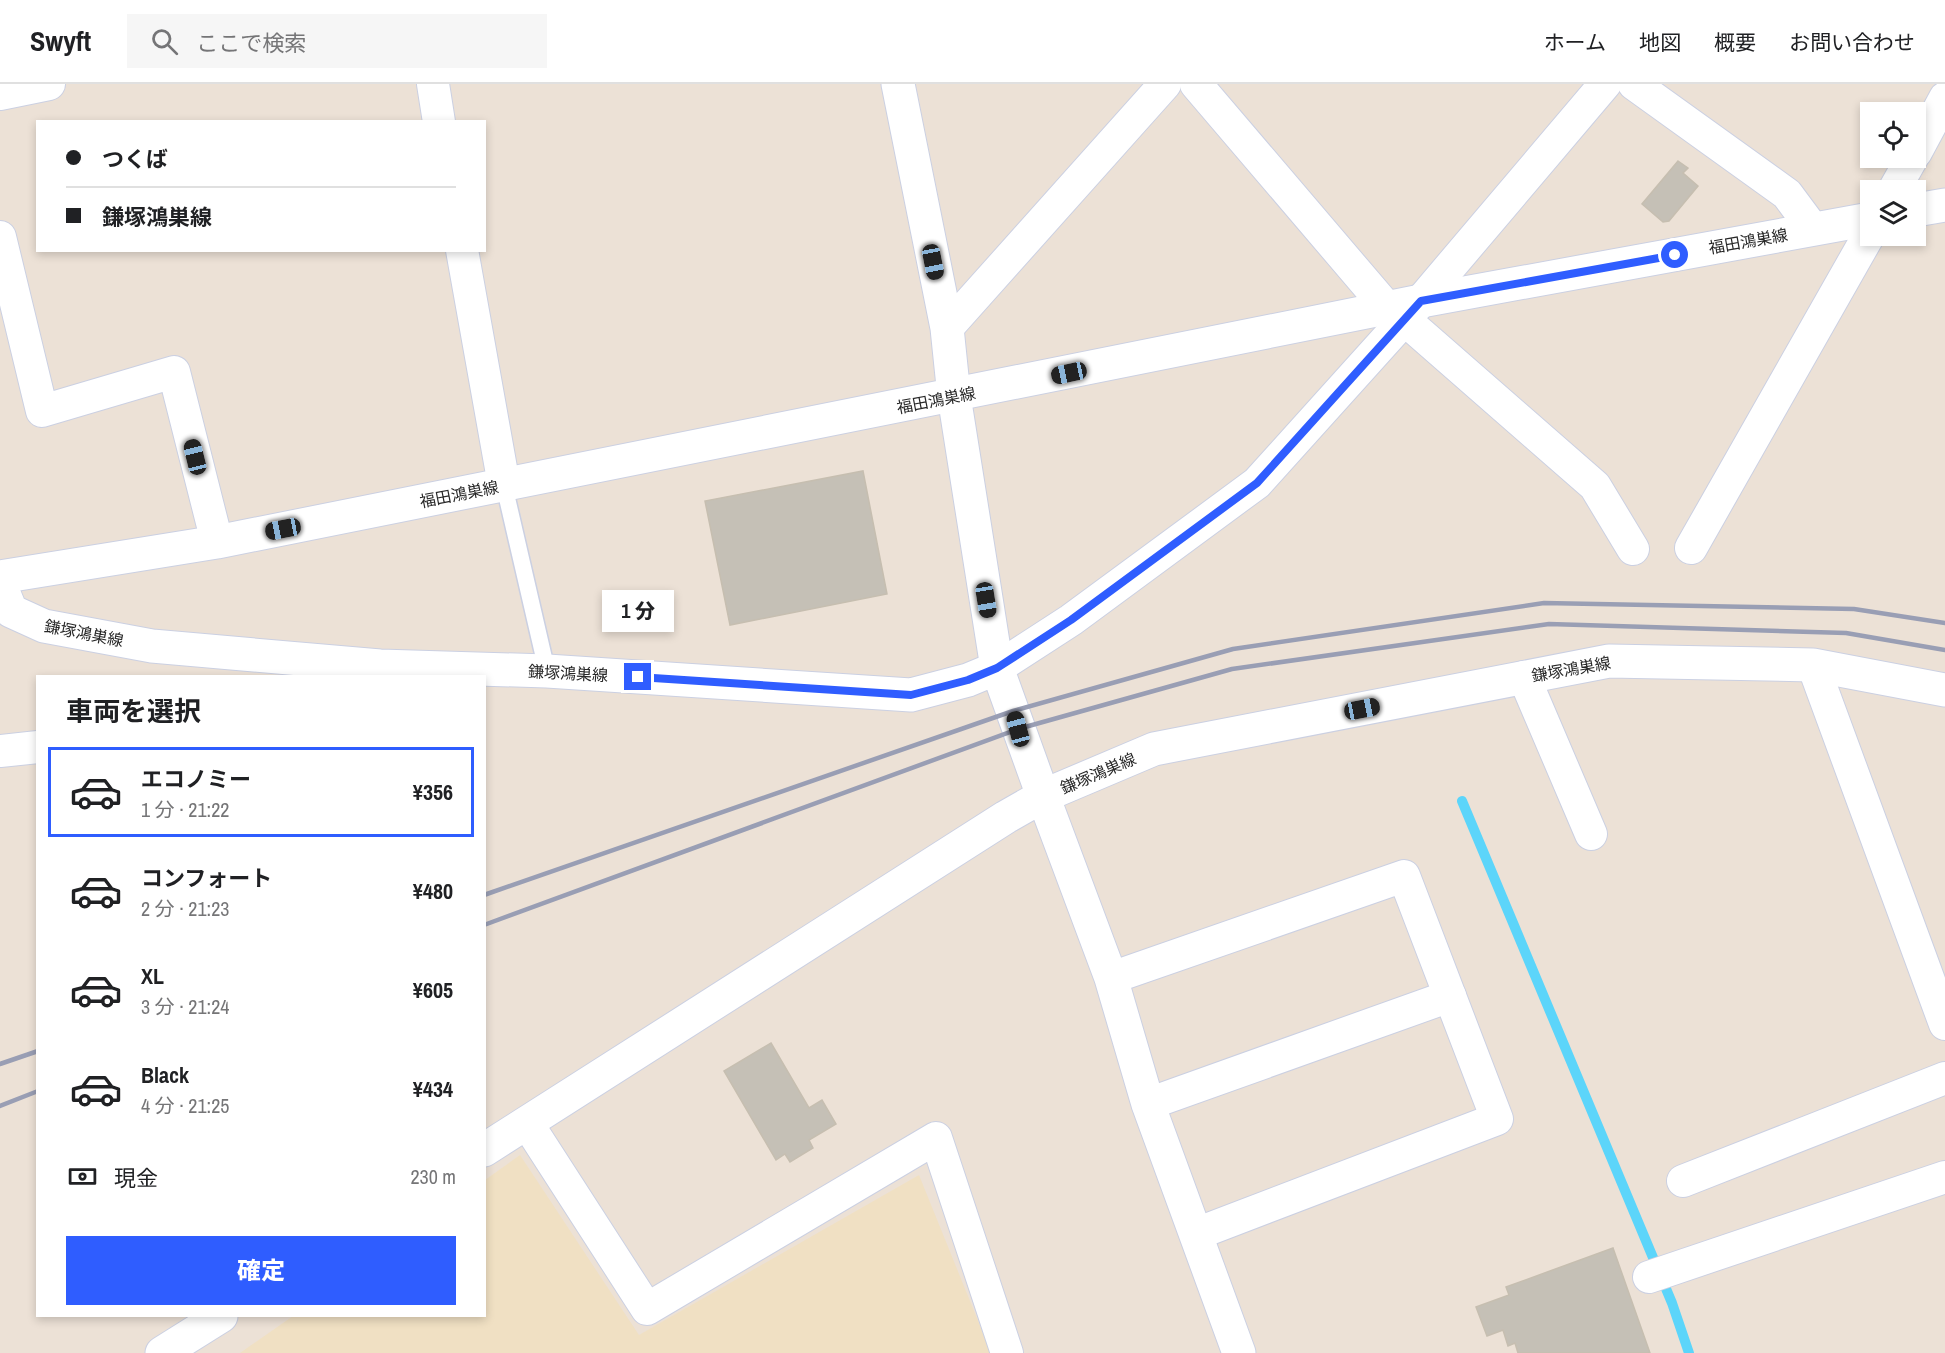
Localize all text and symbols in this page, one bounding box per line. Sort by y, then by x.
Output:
search box [127,14,547,68]
text: Swyft [30,22,91,60]
icon: search [148,25,181,58]
text: ここで検索 [196,28,306,58]
text: ホーム [1544,28,1606,57]
text: 地図 [1639,28,1681,57]
text: 概要 [1714,28,1756,57]
text: お問い合わせ [1789,28,1915,57]
map controls [1860,102,1926,246]
button: locate [1860,102,1926,168]
text: つくば [102,144,168,174]
button: layers [1860,180,1926,246]
text: 鎌塚鴻巣線 [102,202,212,232]
street label: 福田鴻巣線 [1707,223,1789,259]
route start [1661,241,1688,268]
car [921,243,945,281]
car [1050,360,1088,386]
street label: 福田鴻巣線 [895,382,977,418]
car [182,437,208,477]
street label: 福田鴻巣線 [418,476,500,512]
car [264,517,302,541]
car [974,581,998,619]
callout: 1 分 [602,590,674,632]
text: 1 分 [621,597,655,624]
street label: 鎌塚鴻巣線 [43,615,125,651]
street label: 鎌塚鴻巣線 [1530,651,1612,687]
street label: 鎌塚鴻巣線 [527,660,609,686]
route end [624,663,651,690]
text: 車両を選択 [66,693,201,729]
car [1343,697,1381,721]
car [1005,709,1031,749]
street label: 鎌塚鴻巣線 [1057,747,1139,799]
text: エコノミー [141,764,251,794]
icon: car [69,765,123,819]
text: ¥356 [413,777,453,807]
text: 1 分 · 21:22 [141,796,229,823]
text: コンフォート [141,863,272,893]
icon: car [69,864,123,918]
text: ¥480 [413,876,453,906]
text: 2 分 · 21:23 [141,895,229,922]
text: XL [141,961,164,991]
icon: car [69,963,123,1017]
text: ¥605 [413,975,453,1005]
text: 3 分 · 21:24 [141,993,229,1020]
text: Black [141,1060,189,1090]
icon: car [69,1062,123,1116]
text: ¥434 [413,1074,453,1104]
text: 4 分 · 21:25 [141,1092,229,1119]
icon: cash [66,1160,99,1193]
text: 現金 [114,1163,158,1193]
text: 230 m [410,1163,456,1190]
button: 確定 [66,1236,456,1305]

